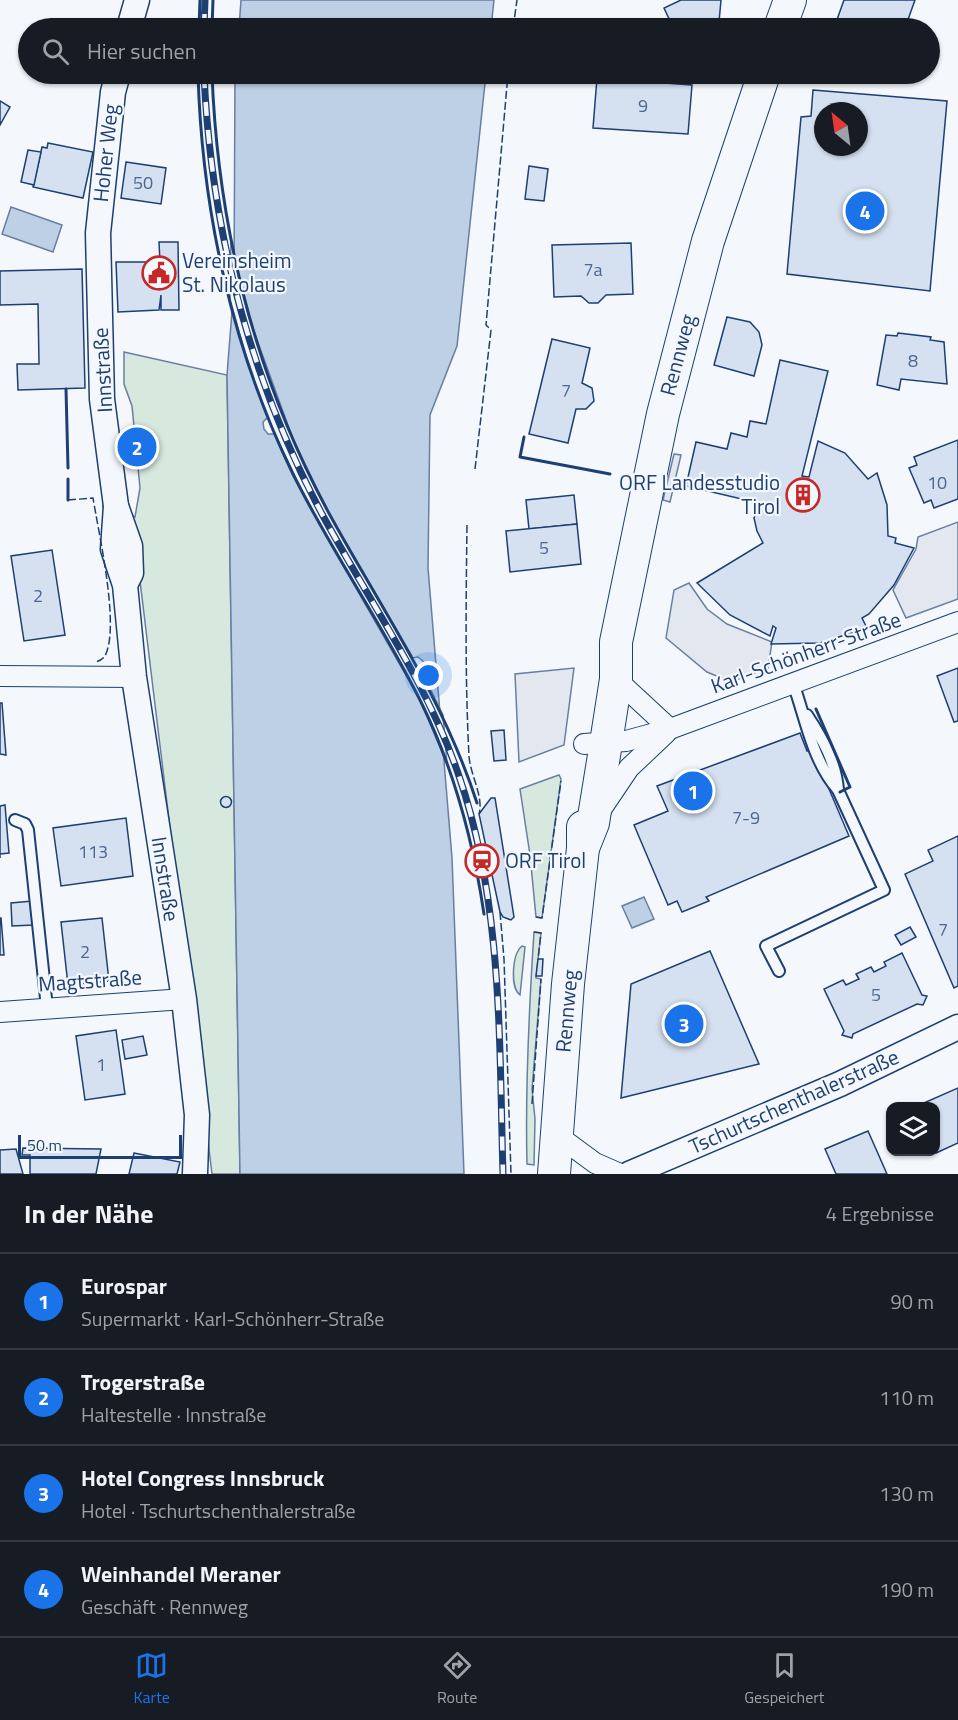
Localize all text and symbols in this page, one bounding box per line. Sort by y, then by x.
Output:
search box [18,18,940,84]
text: Hier suchen [87,34,196,68]
icon: search [39,35,72,68]
house number: 9 [638,92,648,119]
street label: Hoher Weg [84,102,126,204]
north arrow [814,102,868,156]
house number: 50 [133,169,153,196]
pin: 4 [846,188,884,234]
place label: Vereinsheim St. Nikolaus [182,244,292,300]
public building icon: Vereinsheim St. Nikolaus [141,255,177,291]
house number: 7a [583,256,603,283]
street label: Rennweg [651,310,703,399]
street label: Innstraße [84,327,120,413]
house number: 8 [908,347,918,374]
house number: 7 [561,377,571,404]
pin: 2 [118,424,156,470]
place label: ORF Landesstudio Tirol [619,466,780,522]
house number: 10 [927,469,947,496]
building icon: ORF Landesstudio Tirol [785,477,821,513]
house number: 5 [539,534,549,561]
house number: 2 [33,582,43,609]
street label: Karl-Schönherr-Straße [706,603,905,701]
your location [414,661,443,690]
pin: 1 [674,768,712,814]
house number: 7-9 [732,804,760,831]
street label: Innstraße [144,834,188,923]
house number: 113 [78,838,108,865]
station icon: ORF Tirol [464,843,500,879]
place label: ORF Tirol [505,844,586,876]
house number: 7 [938,916,948,943]
house number: 2 [80,938,90,965]
street label: Magtstraße [37,960,143,1000]
street label: Rennweg [546,968,586,1054]
house number: 5 [871,981,881,1008]
pin: 3 [664,1002,704,1046]
street label: Tschurtschenthalerstraße [684,1040,904,1162]
house number: 1 [96,1051,106,1078]
map controls [886,1102,940,1156]
button: layers [886,1102,940,1156]
scale bar [18,1132,182,1160]
text: 50 m [27,1133,62,1157]
text: In der Nähe [24,1194,153,1233]
text: 4 Ergebnisse [826,1198,934,1229]
text: Eurospar [81,1269,167,1303]
text: 1 [38,1286,49,1317]
text: 90 m [890,1286,934,1317]
text: Supermarkt · Karl-Schönherr-Straße [81,1303,384,1334]
text: Trogerstraße [81,1365,205,1399]
text: 2 [38,1382,49,1413]
text: 110 m [879,1382,934,1413]
text: Haltestelle · Innstraße [81,1399,266,1430]
text: Hotel Congress Innsbruck [81,1461,324,1495]
text: 3 [38,1478,49,1509]
text: 130 m [879,1478,934,1509]
text: Hotel · Tschurtschenthalerstraße [81,1495,356,1526]
text: Weinhandel Meraner [81,1557,281,1591]
text: 4 [38,1574,49,1605]
text: 190 m [879,1574,934,1605]
text: Geschäft · Rennweg [81,1591,248,1622]
tab: Karte [134,1649,170,1709]
tab: Route [437,1649,477,1709]
tab: Gespeichert [744,1649,824,1709]

